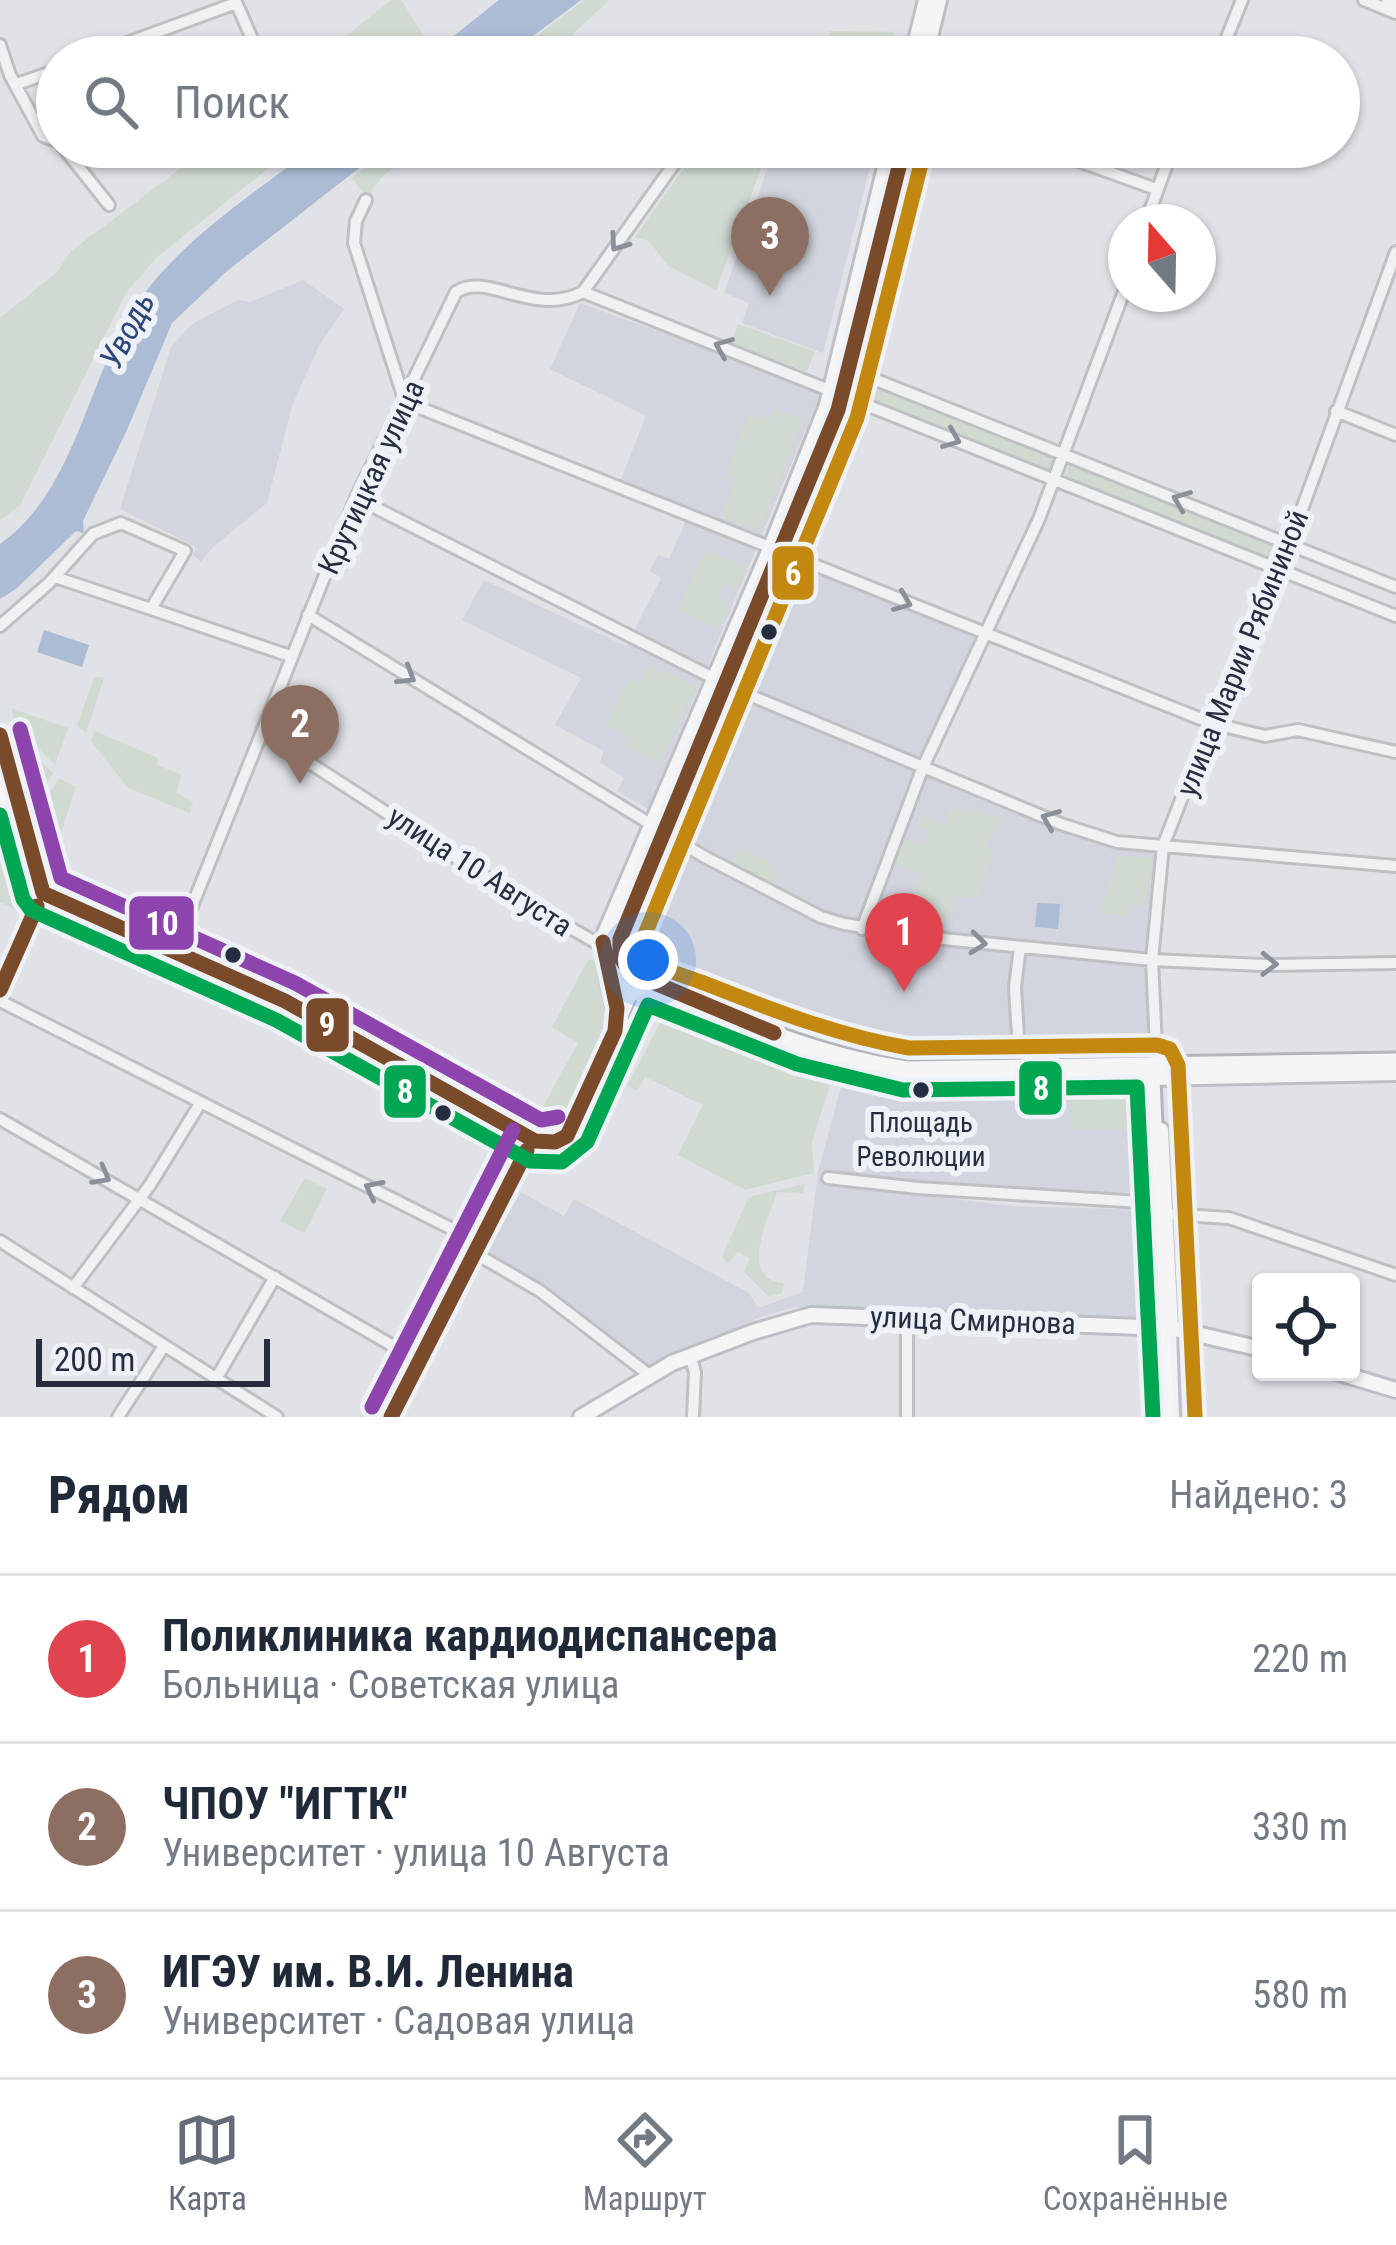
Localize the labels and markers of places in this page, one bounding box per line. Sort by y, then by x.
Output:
pin: 3 [731,197,809,296]
unlabelled marker [758,621,780,643]
pin: 2 [261,685,339,784]
pin: 1 [865,893,943,992]
unlabelled marker [222,944,244,966]
marker: Площадь Революции [910,1079,932,1101]
unlabelled marker [432,1102,454,1124]
place label: Площадь Революции [857,1107,985,1173]

